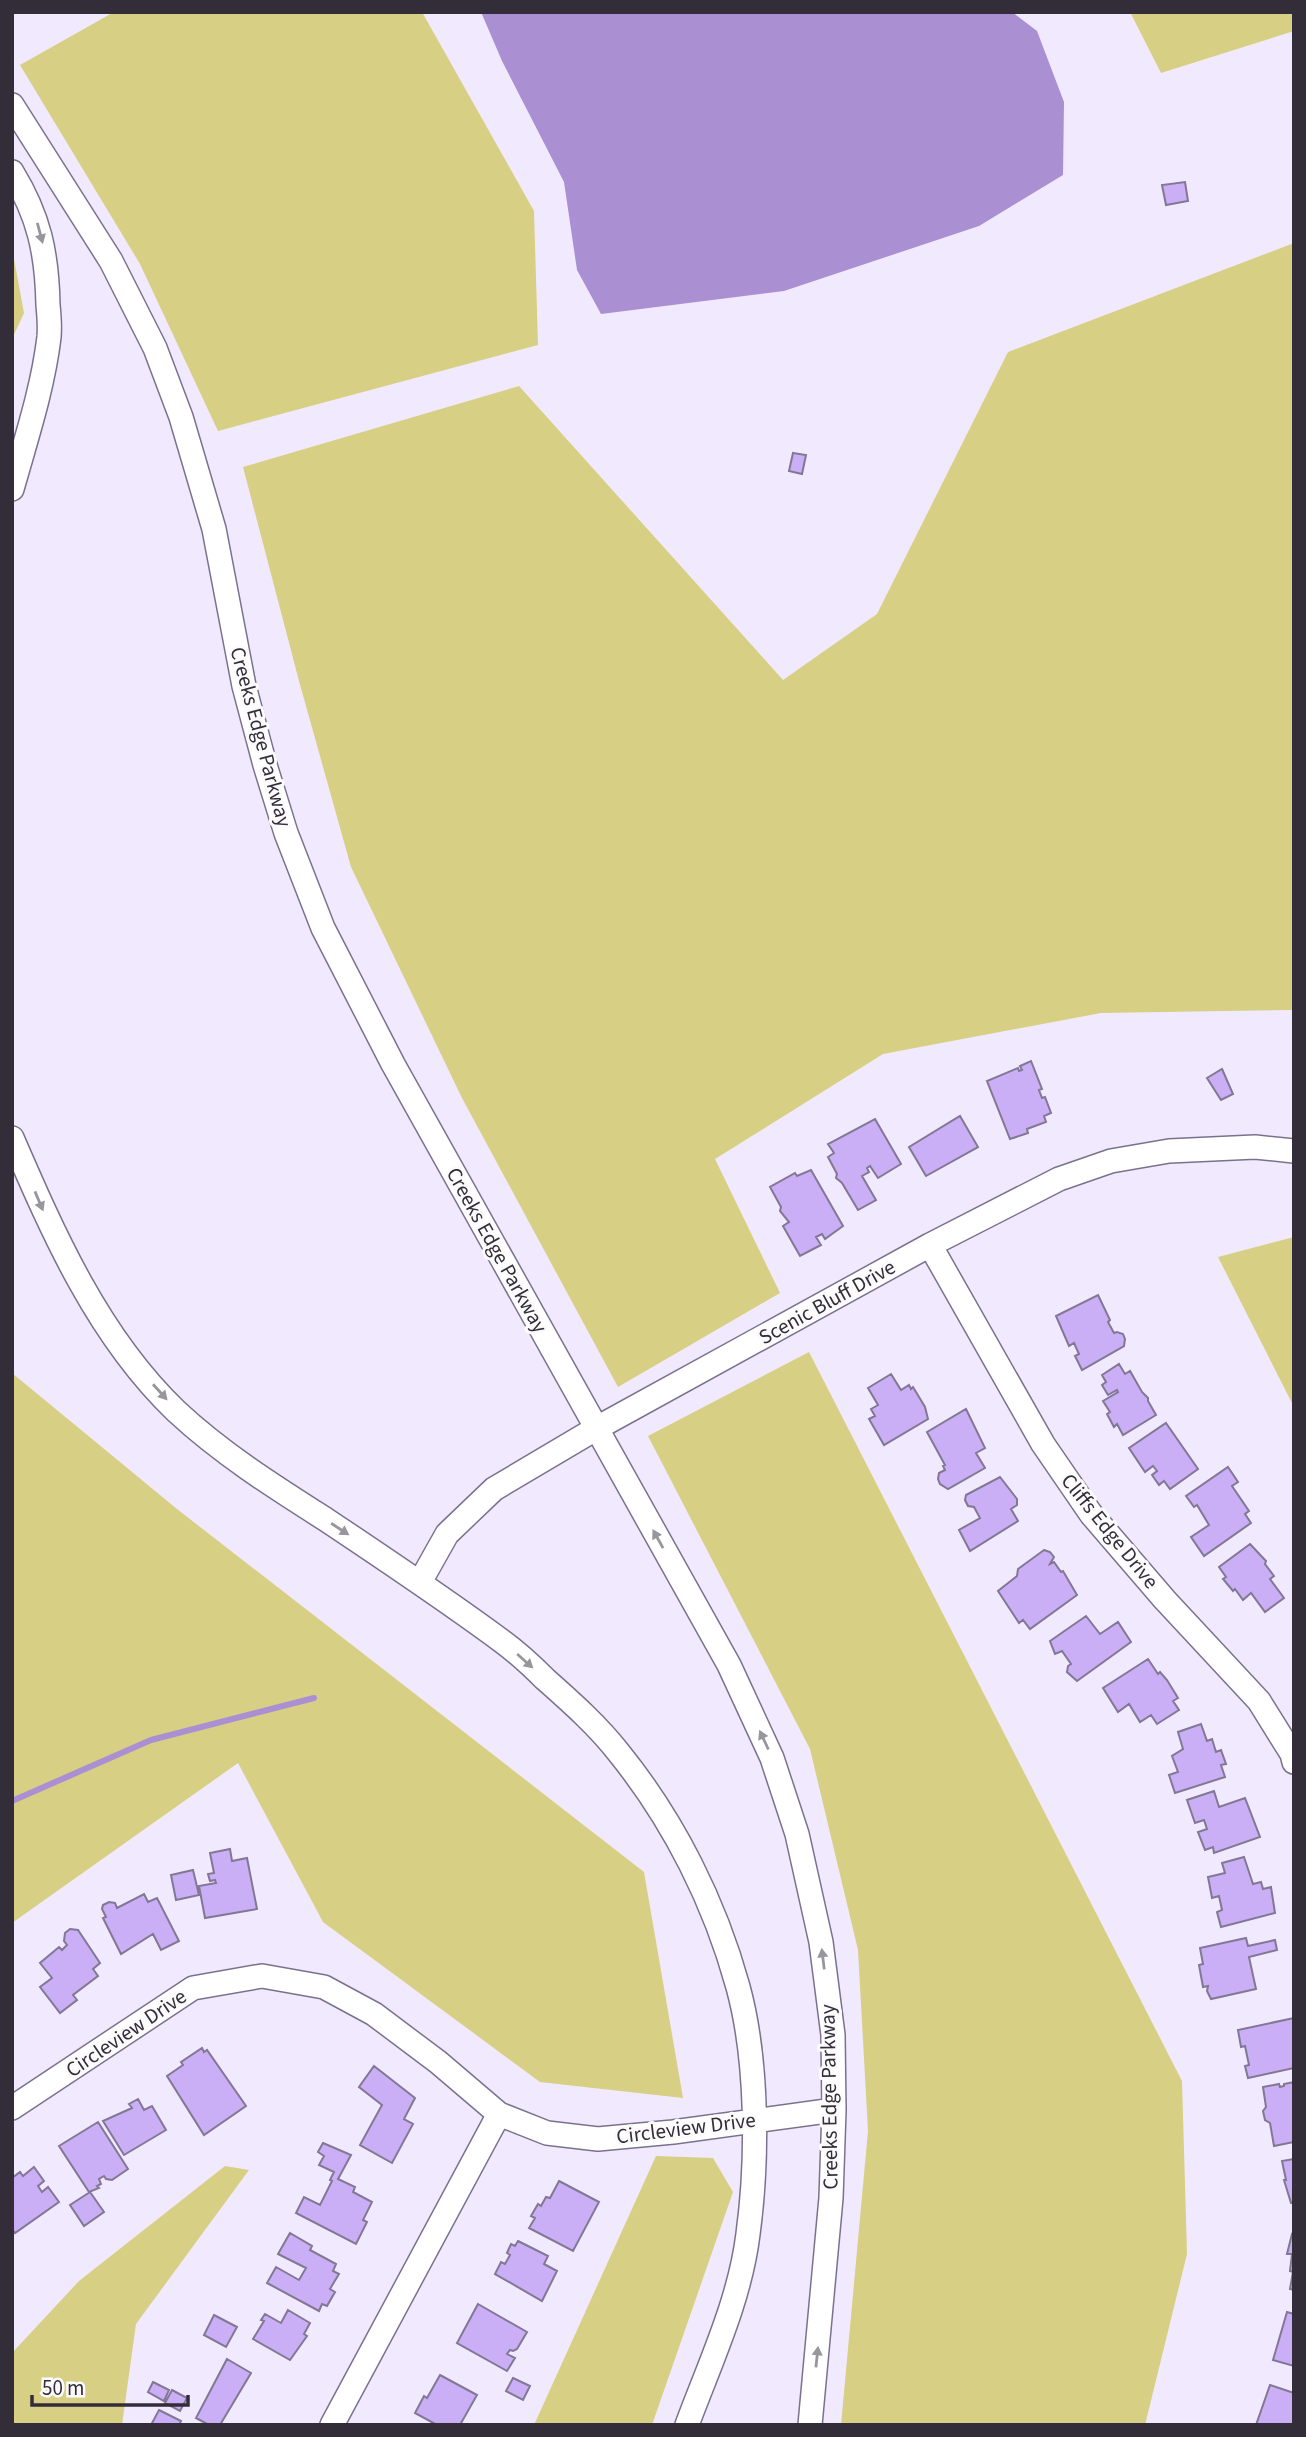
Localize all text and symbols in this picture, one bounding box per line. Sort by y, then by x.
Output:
one-way arrow [35,223,46,245]
street label: Creeks Edge Parkway [223,644,300,831]
street label: Creeks Edge Parkway [439,1162,555,1338]
one-way arrow [34,1190,45,1211]
street label: Scenic Bluff Drive [753,1252,901,1352]
one-way arrow [151,1383,167,1400]
street label: Cliffs Edge Drive [1054,1467,1166,1595]
one-way arrow [330,1523,350,1536]
one-way arrow [653,1528,665,1548]
one-way arrow [517,1653,534,1668]
one-way arrow [758,1730,770,1750]
one-way arrow [818,1948,829,1970]
street label: Circleview Drive [60,1981,192,2085]
street label: Creeks Edge Parkway [812,2004,846,2190]
street label: Circleview Drive [615,2105,757,2151]
one-way arrow [811,2346,822,2368]
scale bar [32,2364,187,2408]
text: 50 m [42,2373,84,2403]

